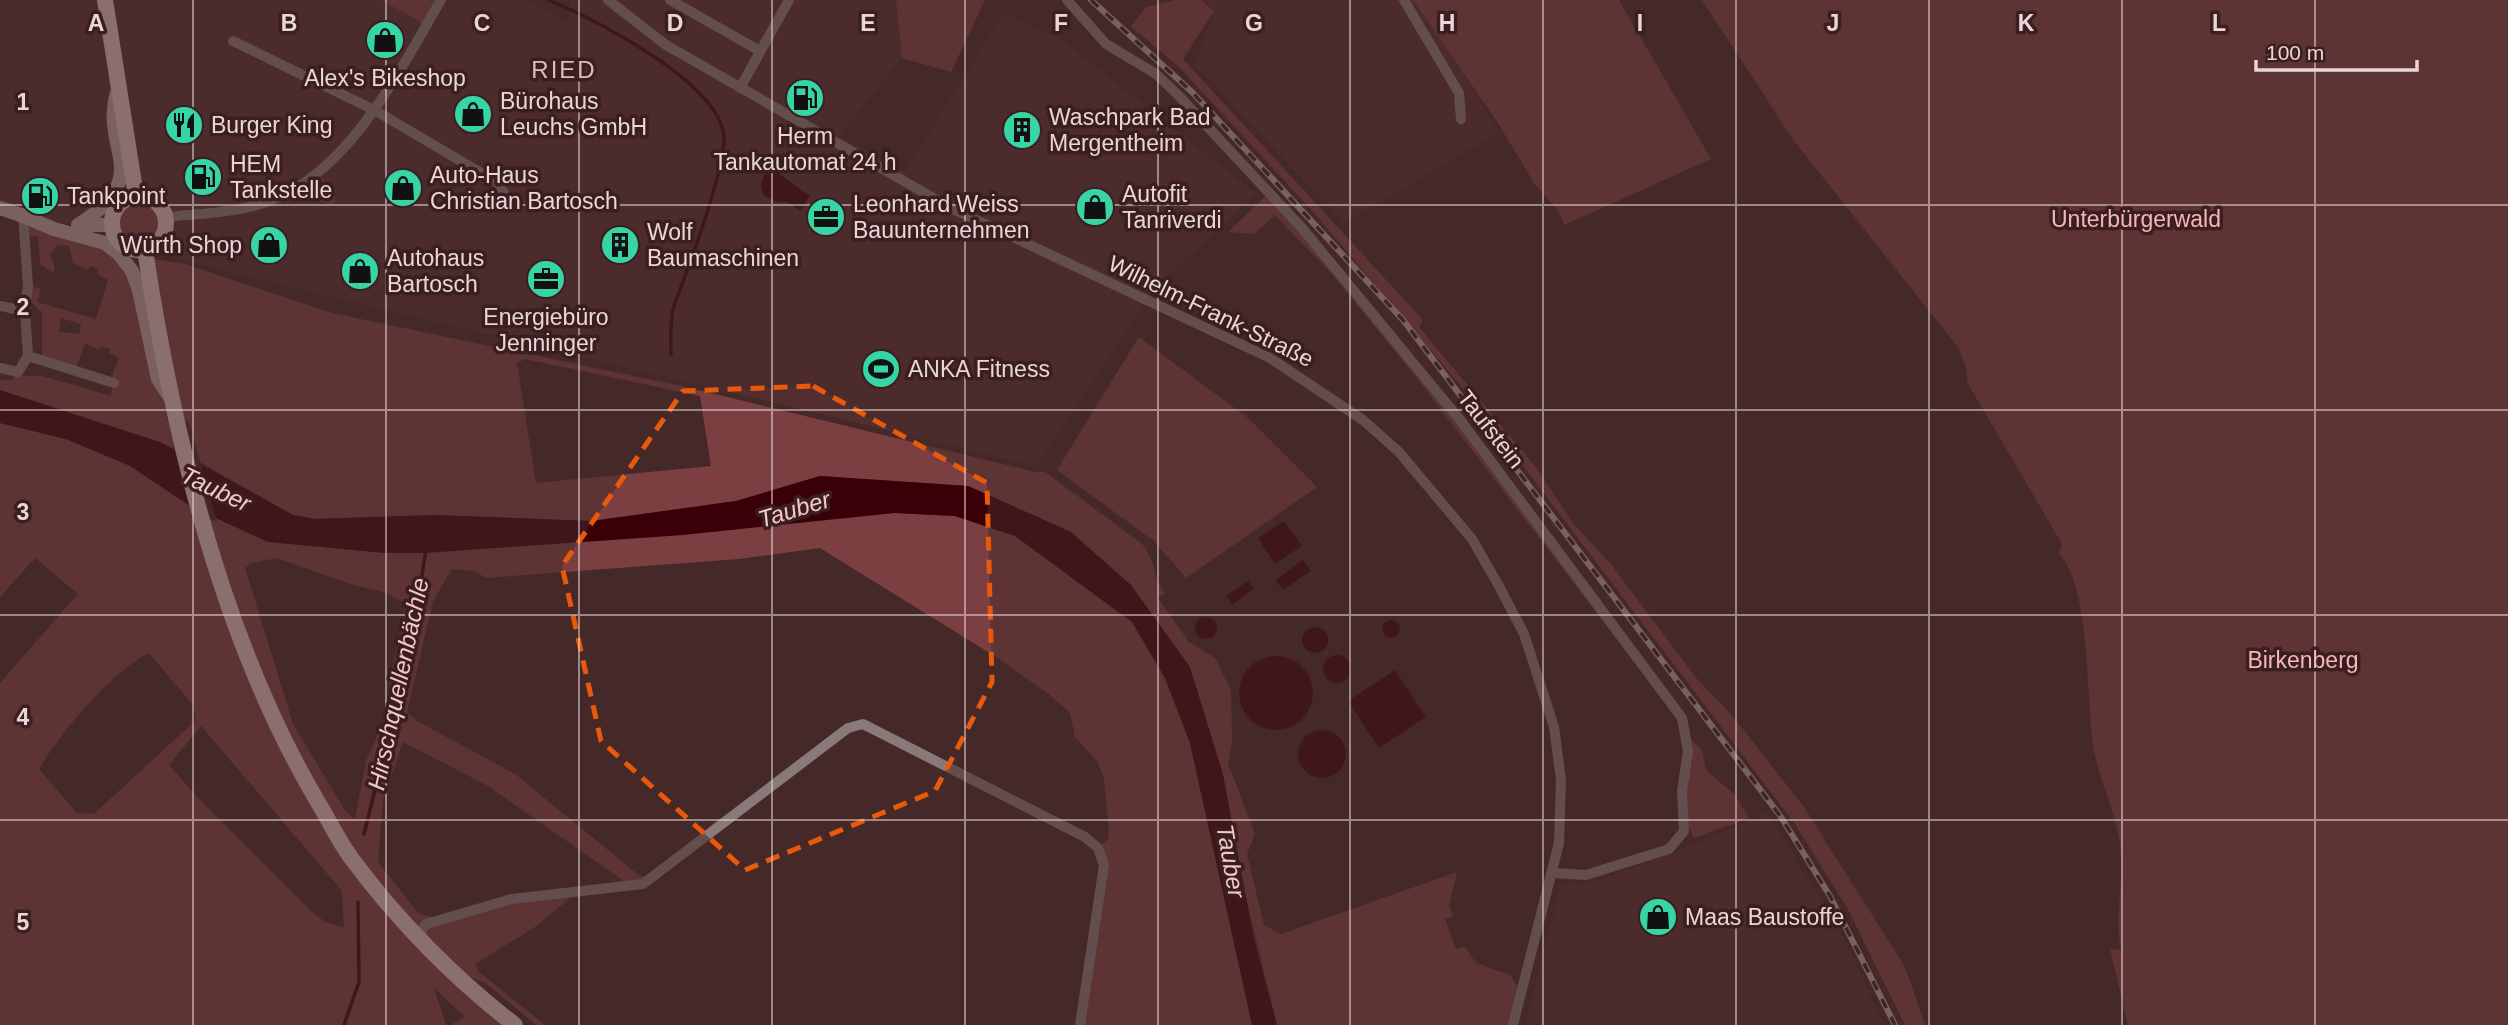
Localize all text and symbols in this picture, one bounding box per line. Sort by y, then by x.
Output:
text: A [88,10,104,36]
text: B [281,10,297,36]
text: C [474,10,490,36]
text: D [667,10,683,36]
text: E [860,10,876,36]
text: F [1054,10,1068,36]
text: G [1245,10,1263,36]
text: H [1439,10,1455,36]
text: I [1637,10,1643,36]
text: J [1827,10,1839,36]
text: K [2018,10,2035,36]
text: L [2212,10,2226,36]
shop icon: Alex's Bikeshop [364,19,406,61]
scale bar [2256,28,2417,72]
text: 100 m [2266,41,2324,64]
district label: RIED [531,56,597,83]
place label: Alex's Bikeshop [304,65,466,91]
fuel station icon: Herm Tankautomat 24 h [784,77,826,119]
place label: Bürohaus Leuchs GmbH [500,88,647,140]
text: 1 [17,89,30,115]
shop icon: Bürohaus Leuchs GmbH [452,93,494,135]
restaurant icon: Burger King [163,104,205,146]
place label: Waschpark Bad Mergentheim [1049,104,1211,156]
building icon: Waschpark Bad Mergentheim [1001,109,1043,151]
place label: Burger King [211,112,332,138]
place label: Herm Tankautomat 24 h [714,123,896,175]
place label: HEM Tankstelle [230,151,332,203]
fuel station icon: HEM Tankstelle [182,156,224,198]
place label: Auto-Haus Christian Bartosch [430,162,618,214]
shop icon: Auto-Haus Christian Bartosch [382,167,424,209]
fuel station icon: Tankpoint [19,175,61,217]
place label: Autofit Tanriverdi [1122,181,1222,233]
place label: Tankpoint [67,183,166,209]
shop icon: Autofit Tanriverdi [1074,186,1116,228]
place label: Leonhard Weiss Bauunternehmen [853,191,1029,243]
office icon: Leonhard Weiss Bauunternehmen [805,196,847,238]
park label: Unterbürgerwald [2051,206,2221,232]
place label: Wolf Baumaschinen [647,219,799,271]
shop icon: Würth Shop [248,224,290,266]
building icon: Wolf Baumaschinen [599,224,641,266]
place label: Würth Shop [121,232,242,258]
place label: Autohaus Bartosch [387,245,484,297]
shop icon: Autohaus Bartosch [339,250,381,292]
street label: Wilhelm-Frank-Straße [1104,250,1318,372]
office icon: Energiebüro Jenninger [525,258,567,300]
text: 2 [17,294,29,320]
place label: Energiebüro Jenninger [483,304,609,356]
sports icon: ANKA Fitness [860,348,902,390]
place label: ANKA Fitness [908,356,1050,382]
street label: Taufstein [1452,385,1530,473]
water label: Tauber [177,461,256,517]
water label: Tauber [755,485,834,533]
text: 3 [17,499,29,525]
water label: Hirschquellenbächle [362,575,434,793]
park label: Birkenberg [2247,647,2359,673]
text: 4 [17,704,30,730]
water label: Tauber [1211,822,1251,901]
shop icon: Maas Baustoffe [1637,896,1679,938]
place label: Maas Baustoffe [1685,904,1844,930]
text: 5 [17,909,30,935]

